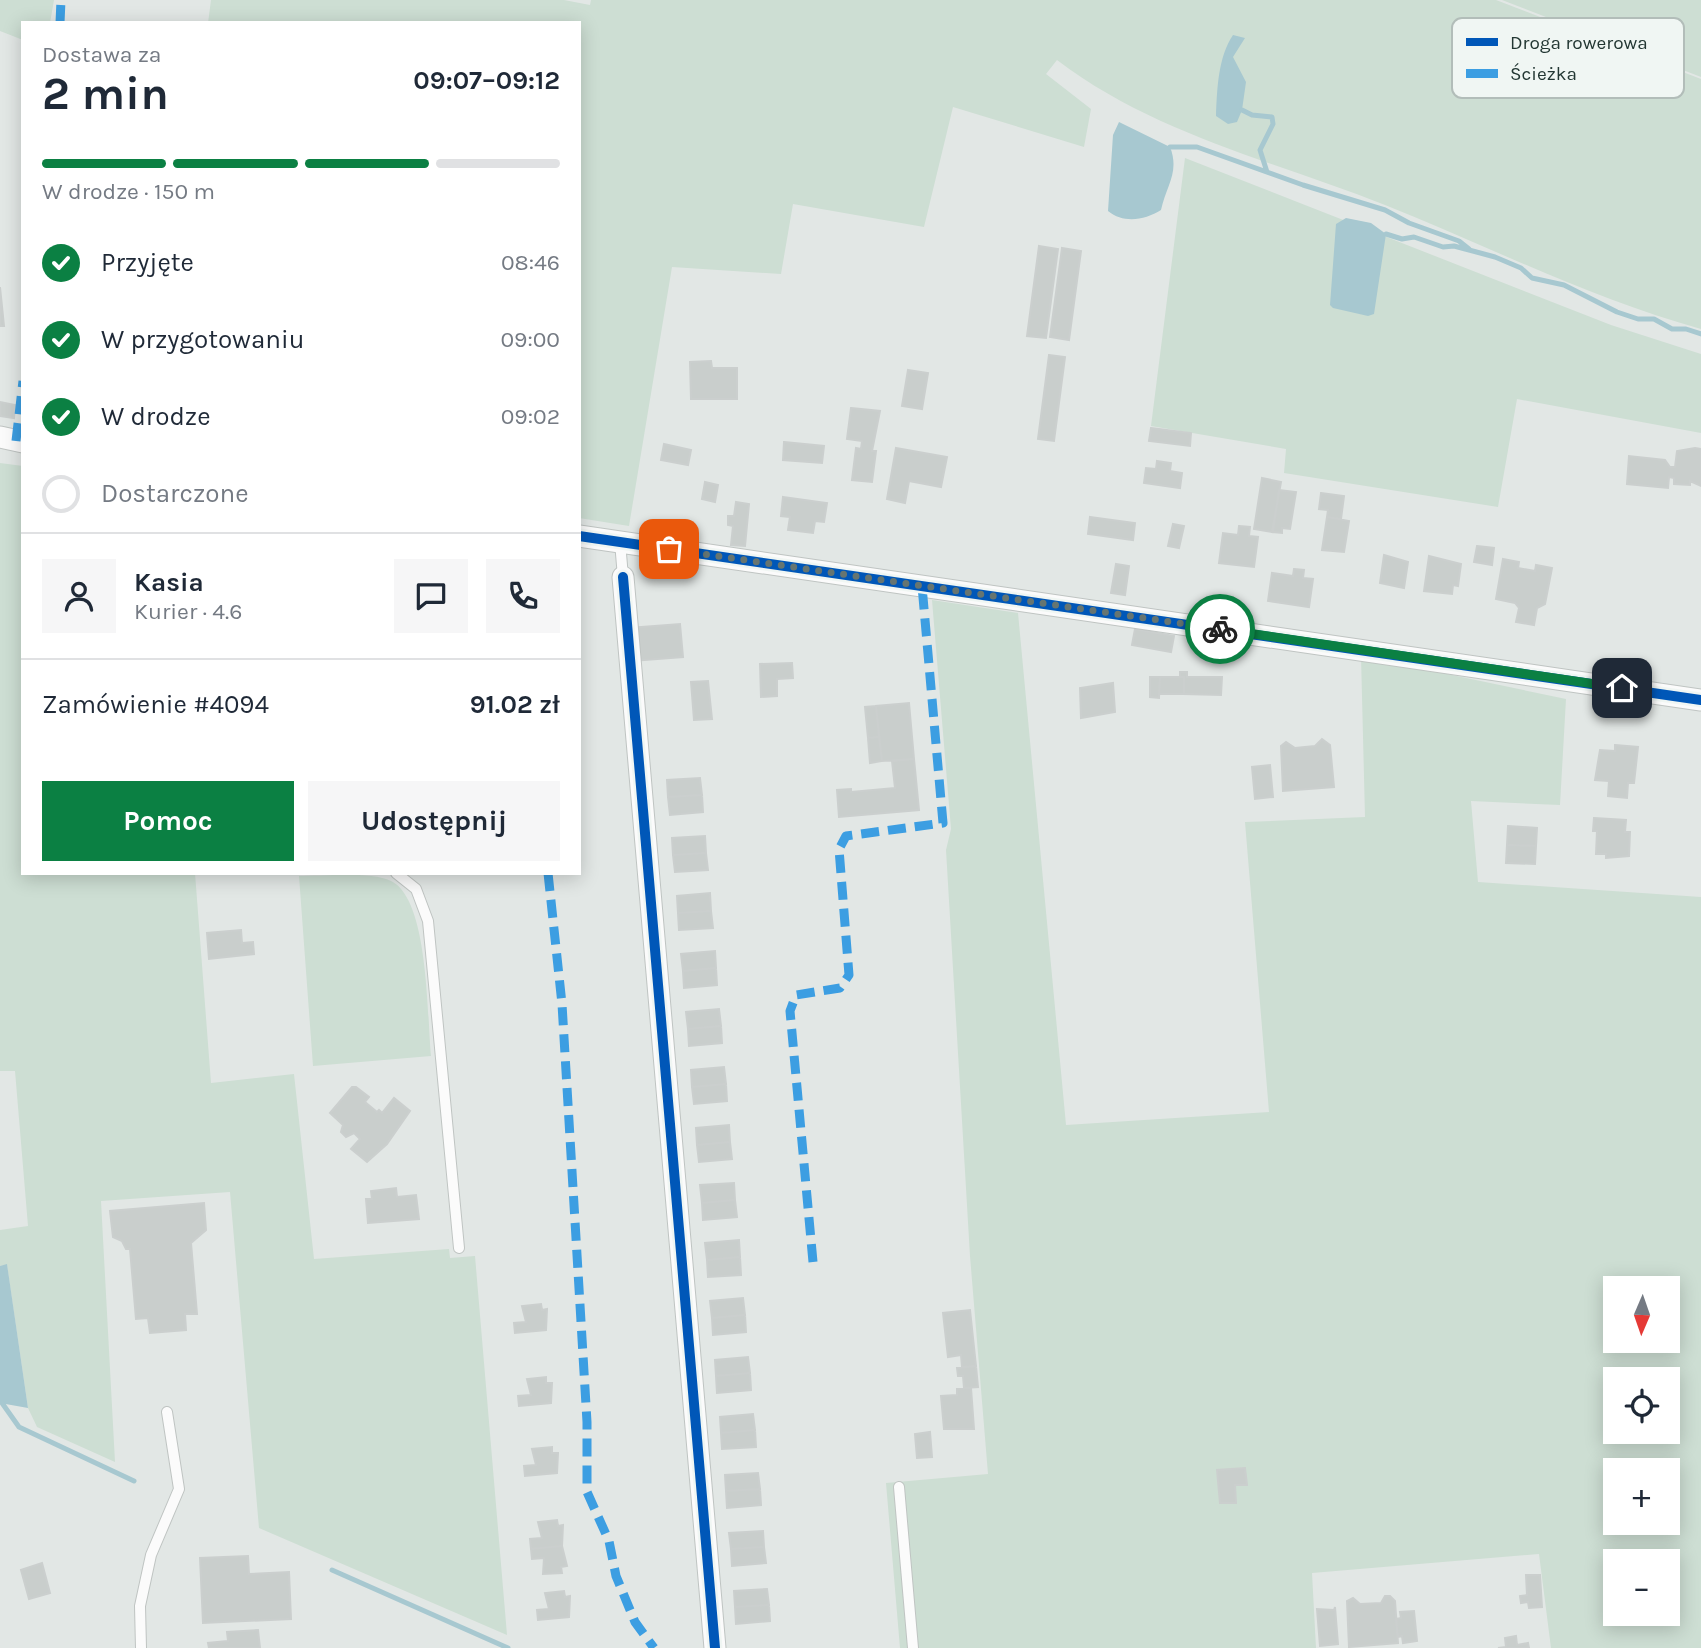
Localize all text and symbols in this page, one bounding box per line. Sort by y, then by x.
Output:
legend [1452,18,1684,98]
text: Droga rowerowa [1510,32,1648,54]
text: Dostawa za [42,41,162,68]
text: Ścieżka [1510,62,1577,85]
text: 09:07–09:12 [413,65,560,96]
text: 2 min [42,67,169,121]
text: W drodze · 150 m [42,178,215,205]
icon: check [42,244,80,282]
text: Przyjęte [101,247,194,278]
text: 08:46 [501,249,560,276]
icon: check [42,321,80,359]
text: W przygotowaniu [101,324,304,355]
text: 09:00 [500,326,560,353]
icon: check [42,398,80,436]
text: W drodze [101,401,211,432]
text: 09:02 [501,403,560,430]
text: Dostarczone [101,478,249,509]
pin [639,519,699,579]
icon: bag [650,530,688,568]
button: person [42,559,116,633]
button: chat [394,559,468,633]
button: phone [486,559,560,633]
text: Kasia [134,567,204,598]
courier [1185,594,1255,664]
text: Kurier · 4.6 [134,598,242,625]
icon: bike [1201,610,1239,648]
pin [1592,658,1652,718]
icon: home [1603,669,1641,707]
text: Zamówienie #4094 [42,689,269,720]
text: 91.02 zł [470,689,560,720]
button: Pomoc [42,781,294,861]
button: Udostępnij [308,781,560,861]
north arrow [1603,1276,1680,1353]
map controls [1603,1276,1680,1626]
button: locate [1603,1367,1680,1444]
button: + [1603,1458,1680,1535]
button: − [1603,1549,1680,1626]

